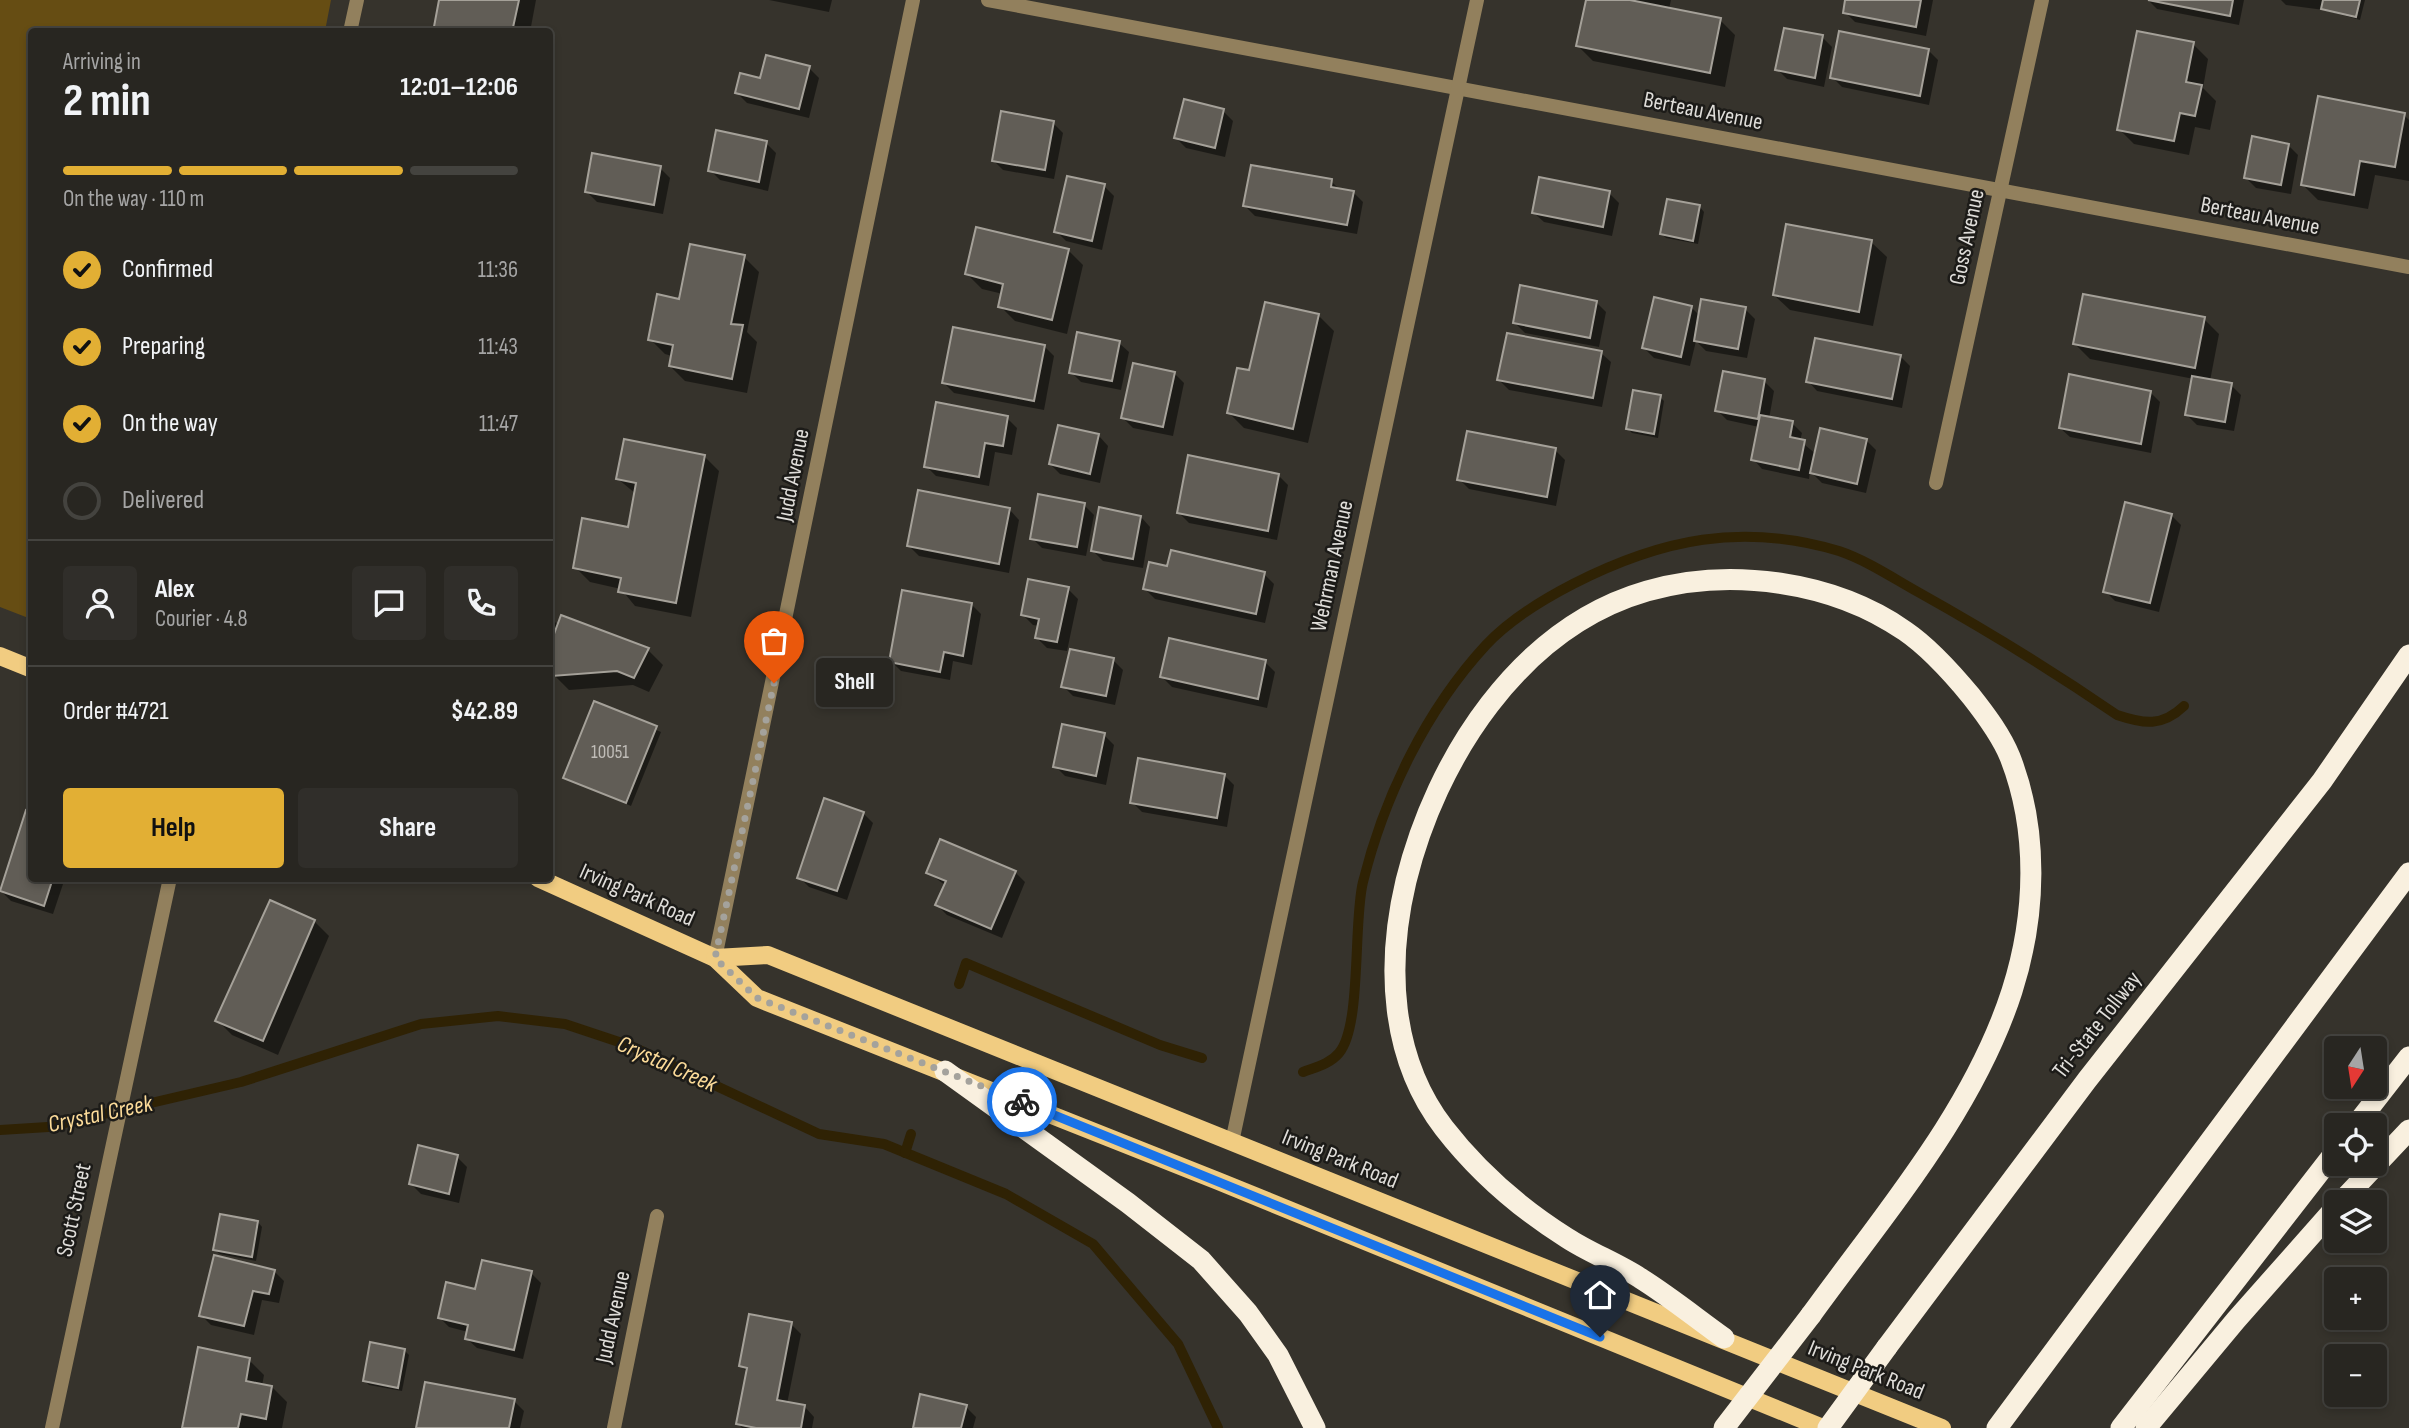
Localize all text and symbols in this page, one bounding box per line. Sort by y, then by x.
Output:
text: Arriving in [63,48,141,76]
text: 12:01–12:06 [400,72,518,103]
text: 2 min [63,74,151,129]
street label: Berteau Avenue [1641,86,1765,136]
text: On the way · 110 m [63,185,204,213]
street label: Goss Avenue [1943,187,1991,287]
street label: Berteau Avenue [2198,191,2322,241]
icon: check [63,251,101,289]
text: Confirmed [122,254,213,285]
text: 11:36 [478,256,518,284]
icon: check [63,328,101,366]
text: Preparing [122,331,205,362]
text: 11:43 [478,333,518,361]
icon: check [63,405,101,443]
text: On the way [122,408,218,439]
text: 11:47 [479,410,518,438]
street label: Judd Avenue [770,426,816,524]
text: Delivered [122,485,204,516]
street label: Wehrman Avenue [1304,498,1360,634]
button: person [63,566,137,640]
button: chat [352,566,426,640]
button: phone [444,566,518,640]
text: Alex [155,574,195,605]
text: Courier · 4.8 [155,605,248,633]
pin [744,611,804,683]
icon: bag [755,622,793,660]
callout: Shell [816,658,893,708]
text: Shell [835,668,874,696]
text: Order #4721 [63,696,169,727]
text: $42.89 [451,696,518,727]
house number: 10051 [591,741,629,764]
button: Help [63,788,284,868]
button: Share [298,788,518,868]
street label: Irving Park Road [575,857,699,933]
street label: Tri-State Tollway [2046,966,2148,1084]
water label: Crystal Creek [613,1029,722,1099]
north arrow [2324,1036,2387,1099]
map controls [2324,1036,2387,1407]
courier [987,1067,1057,1137]
icon: bike [1003,1083,1041,1121]
water label: Crystal Creek [45,1089,156,1139]
button: locate [2324,1113,2387,1176]
street label: Irving Park Road [1278,1123,1402,1195]
street label: Scott Street [50,1161,98,1259]
button: layers [2324,1190,2387,1253]
pin [1570,1265,1630,1337]
button: + [2324,1267,2387,1330]
street label: Judd Avenue [589,1268,636,1367]
icon: home [1581,1276,1619,1314]
street label: Irving Park Road [1804,1334,1928,1406]
button: − [2324,1344,2387,1407]

